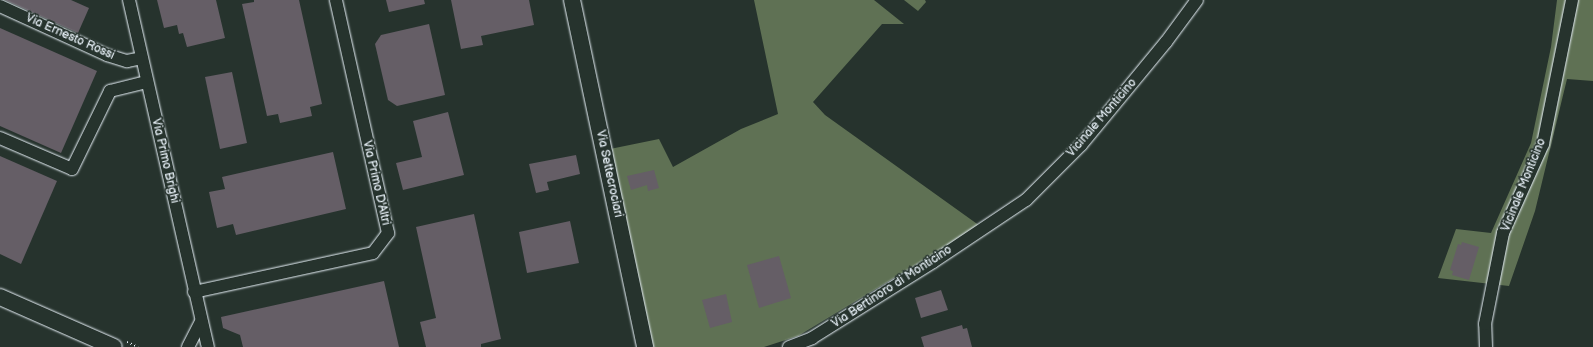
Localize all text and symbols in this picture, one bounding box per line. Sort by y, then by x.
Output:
street label: Via Ernesto Rossi [23,11,117,63]
street label: Vicinale Monticino [1064,76,1140,160]
street label: Via Primo Brighi [148,117,182,205]
street label: Via Settecrociari [593,129,625,219]
street label: Vicinale Monticino [1499,136,1549,234]
street label: Via Primo D'Altri [359,139,393,227]
street label: Via Bertinoro di Monticino [829,243,955,331]

